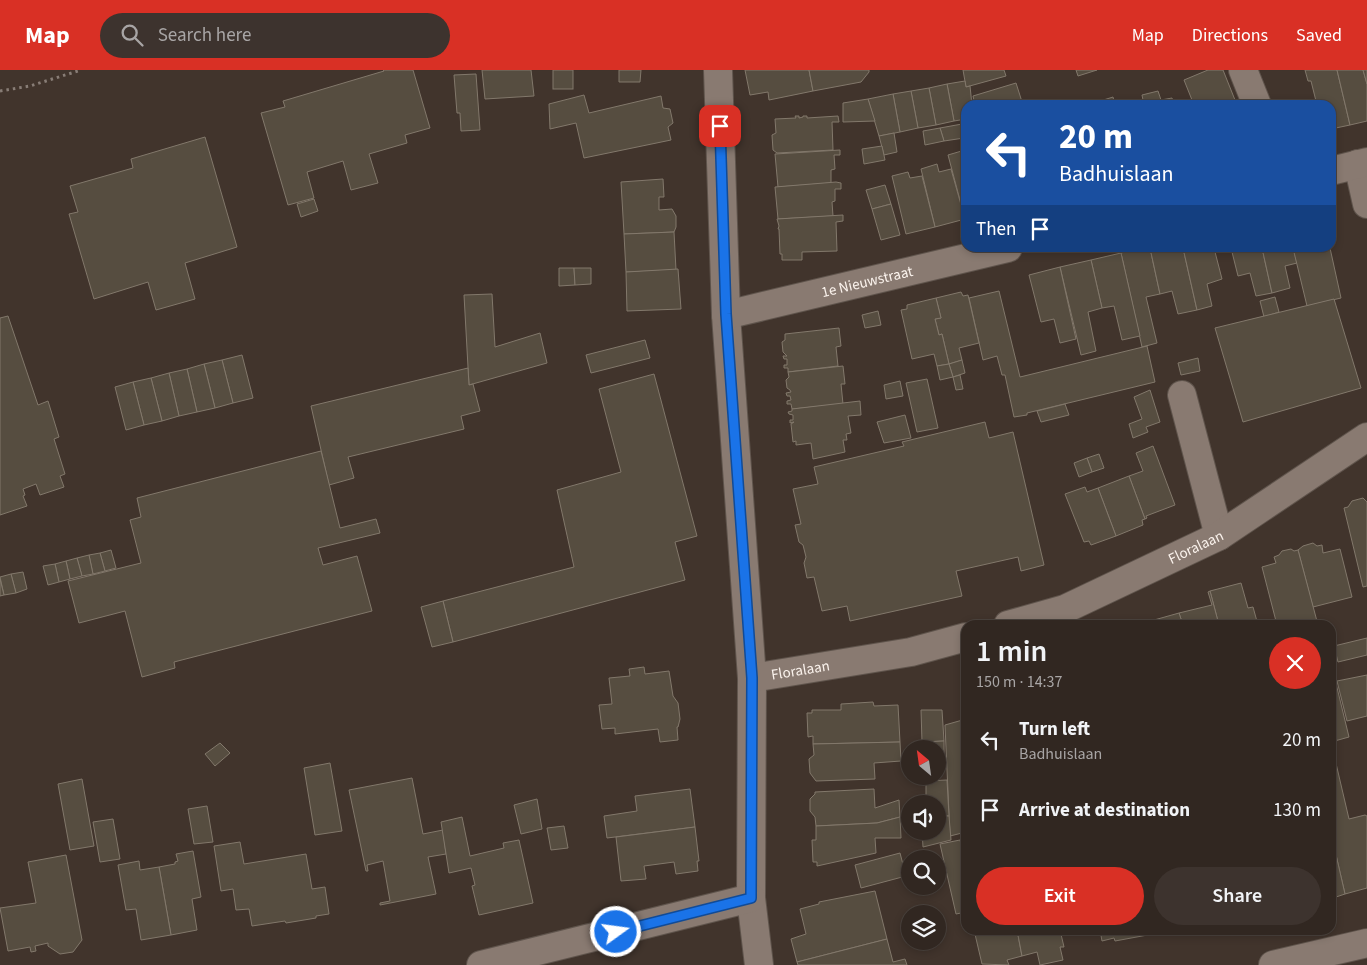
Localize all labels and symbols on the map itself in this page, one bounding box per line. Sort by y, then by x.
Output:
pin [699,105,741,147]
street label: 1e Nieuwstraat [819,261,915,303]
street label: Floralaan [1165,525,1227,570]
street label: Floralaan [770,655,831,686]
north arrow [901,740,946,785]
position arrow [589,905,641,957]

